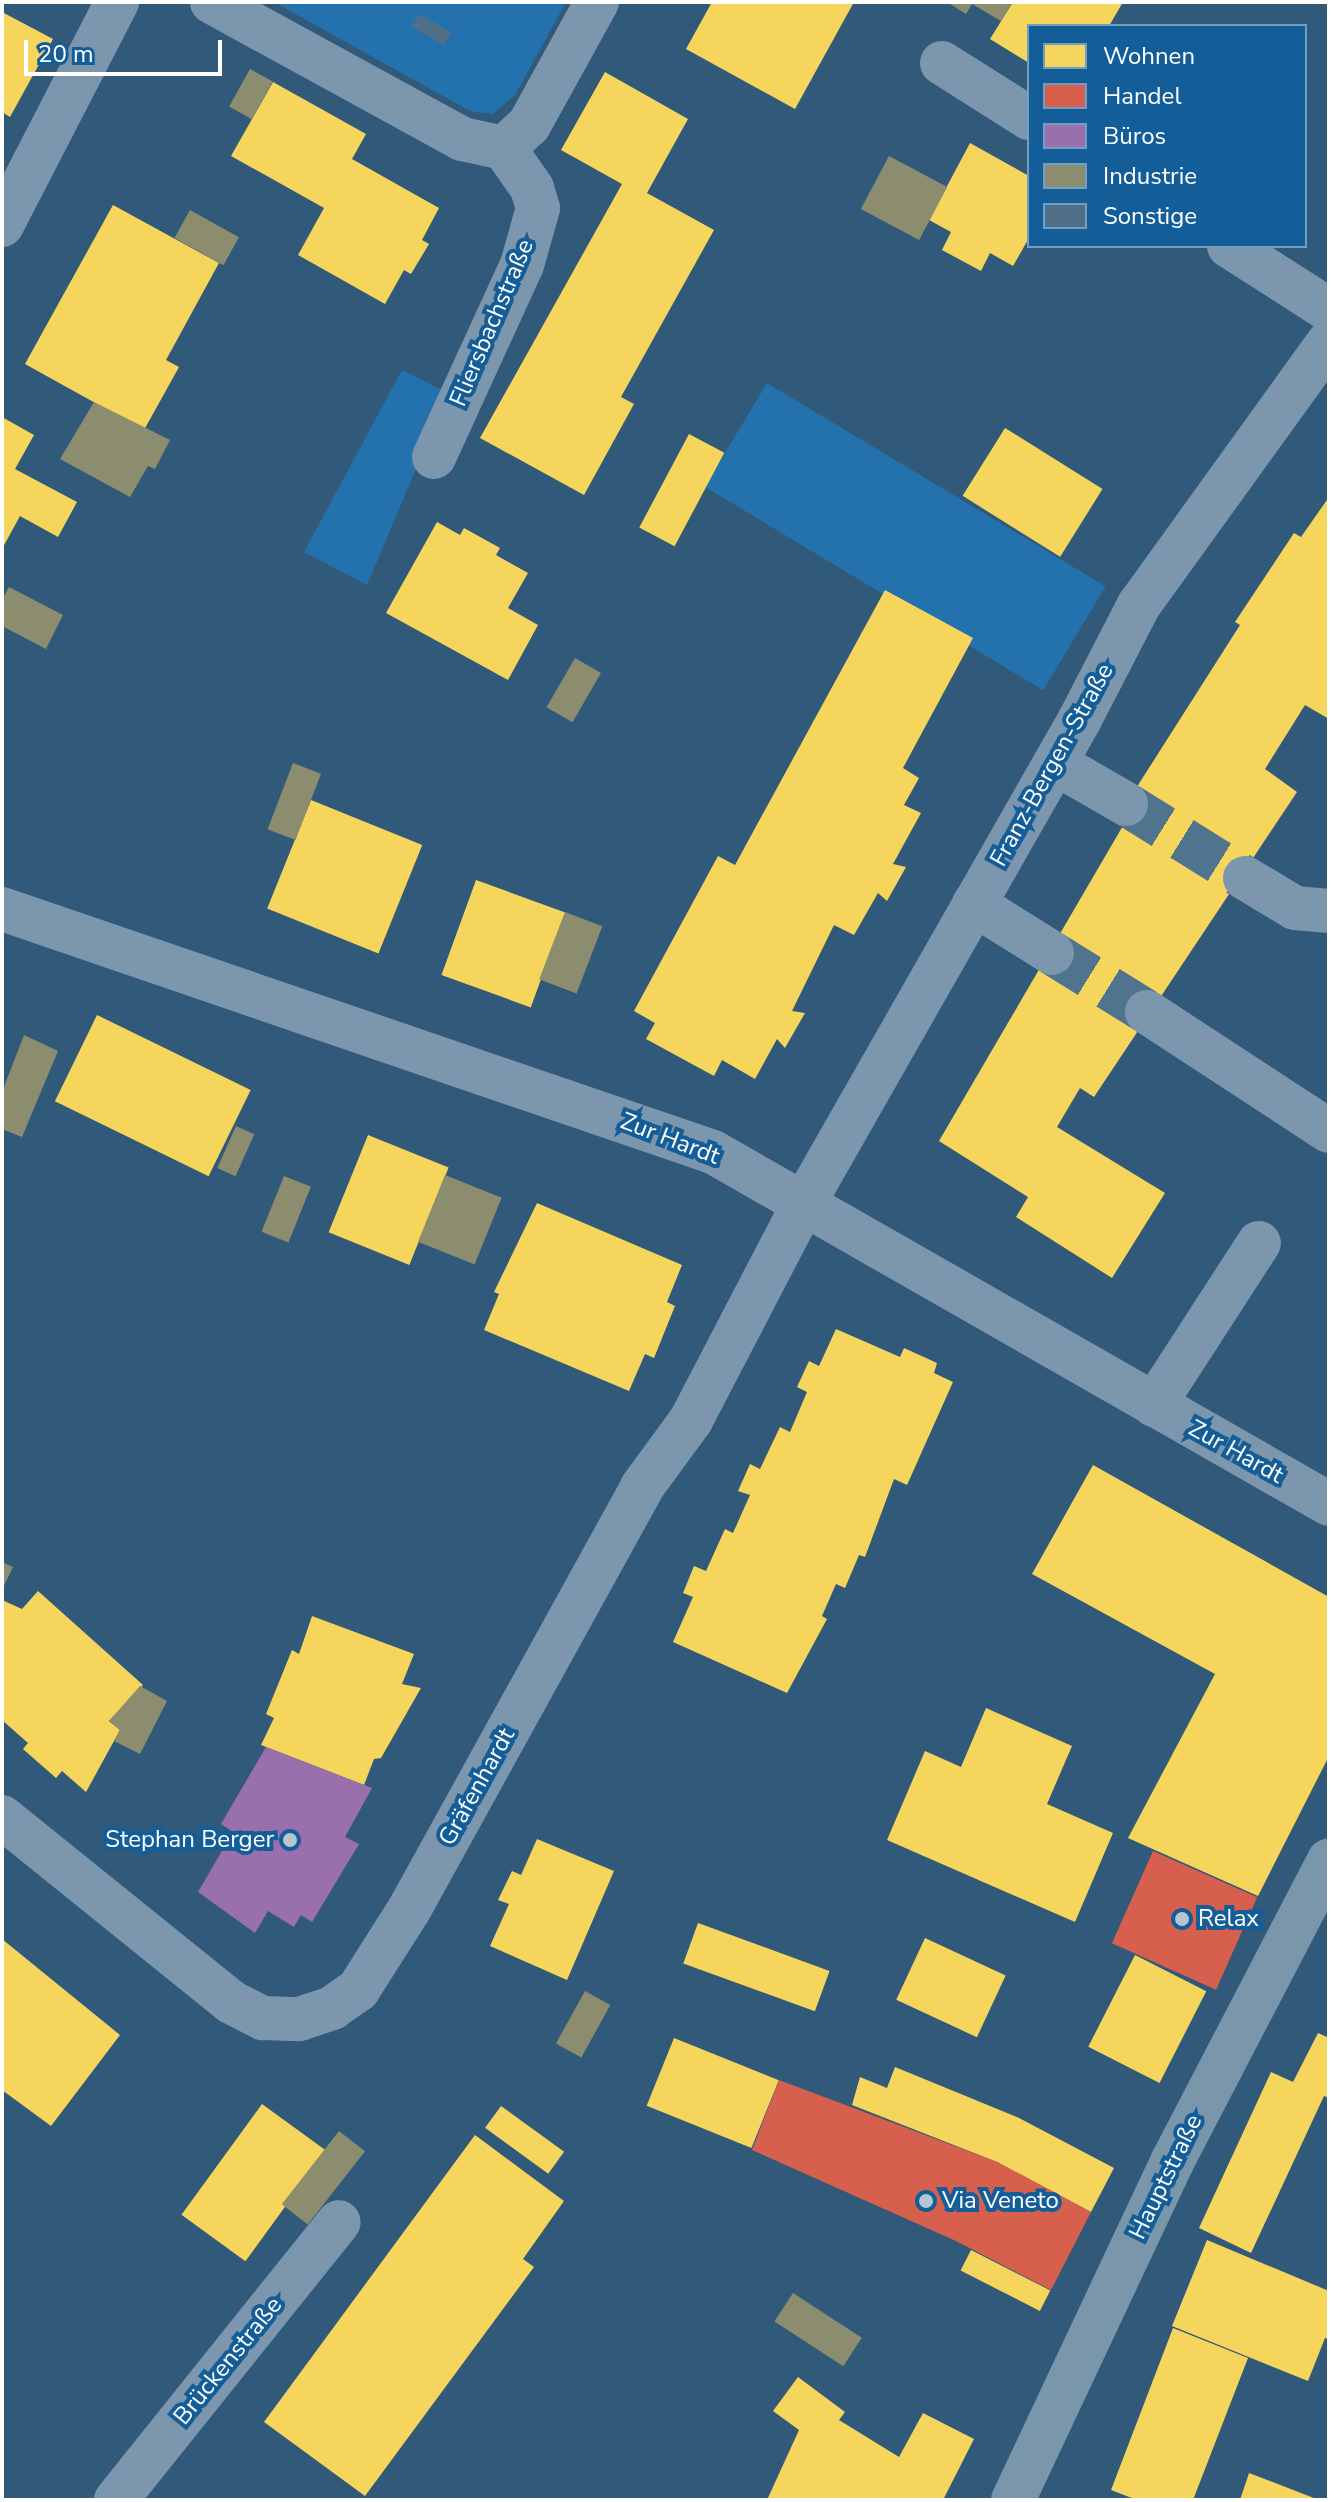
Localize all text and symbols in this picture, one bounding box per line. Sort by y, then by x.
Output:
scale bar [28,24,226,74]
legend [1027,24,1307,248]
text: 20 m [38,38,94,70]
text: Wohnen [1103,40,1195,72]
text: Handel [1103,80,1181,112]
text: Büros [1103,120,1166,152]
text: Industrie [1103,160,1197,192]
text: Sonstige [1103,200,1197,232]
street label: Fliersbachstraße [444,235,540,411]
street label: Franz-Bergen-Straße [984,659,1120,871]
street label: Zur Hardt [616,1107,724,1171]
street label: Zur Hardt [1184,1414,1288,1490]
street label: Gräfenhardt [433,1723,521,1851]
place label: Stephan Berger [105,1826,274,1854]
marker: Stephan Berger [281,1831,299,1849]
place label: Relax [1198,1905,1259,1933]
marker: Relax [1173,1910,1191,1928]
street label: Hauptstraße [1123,2110,1209,2244]
place label: Via Veneto [942,2187,1059,2215]
marker: Via Veneto [917,2192,935,2210]
street label: Brückenstraße [168,2291,288,2431]

